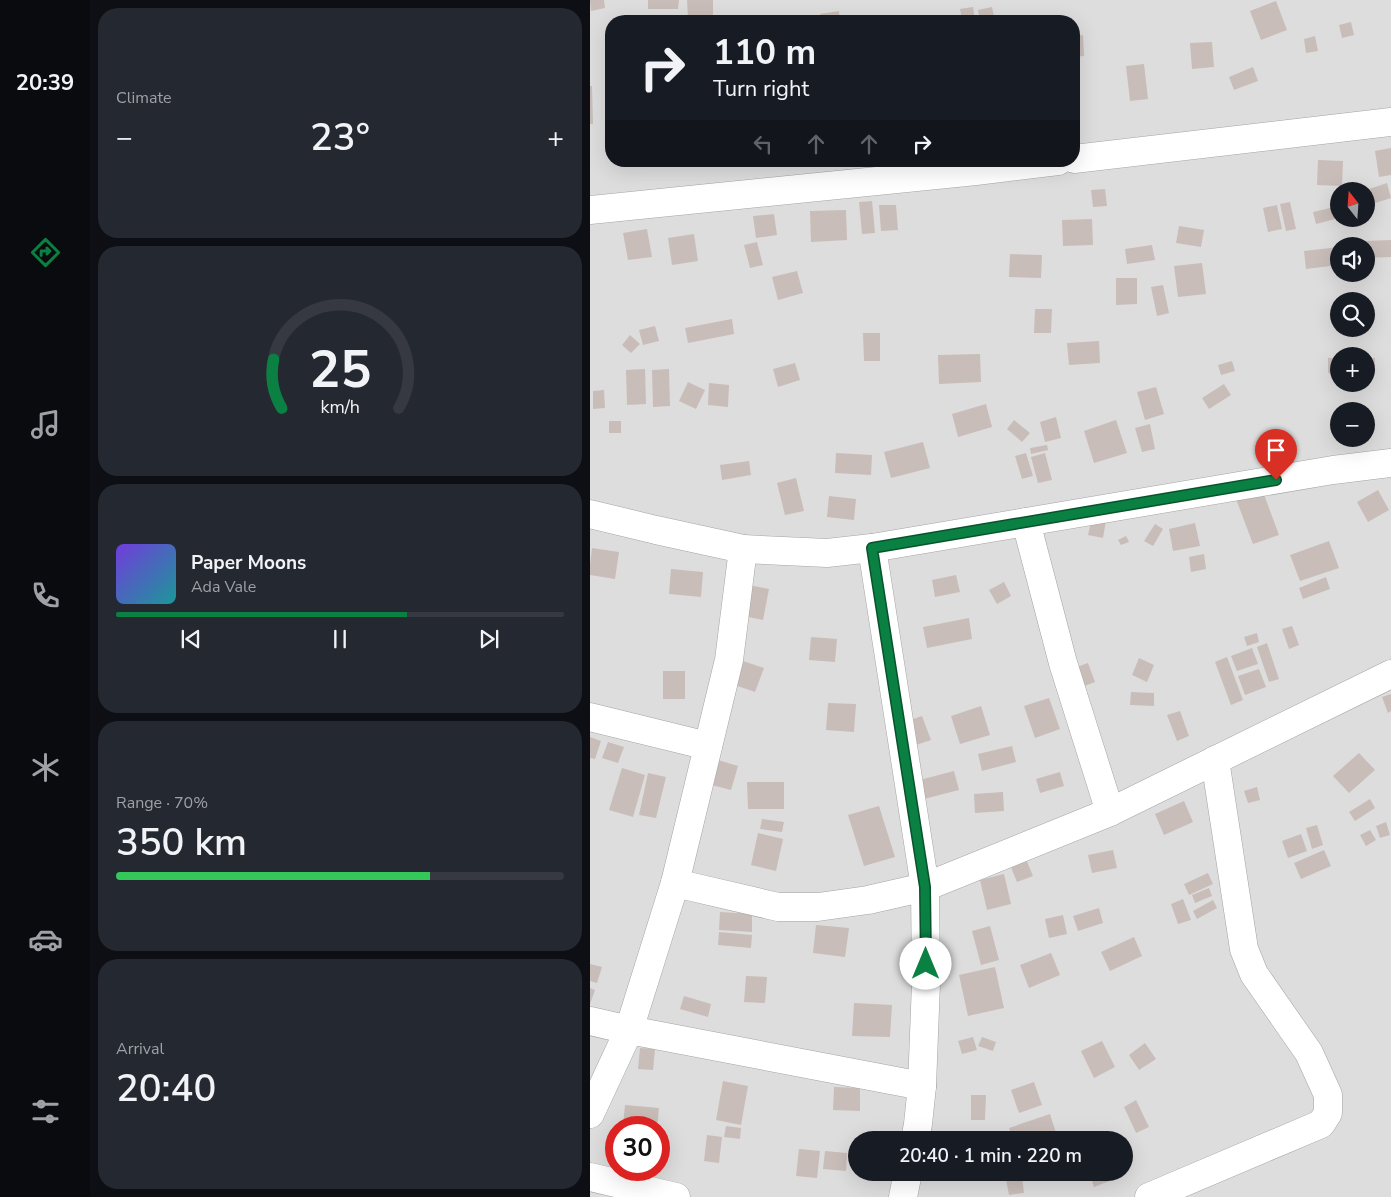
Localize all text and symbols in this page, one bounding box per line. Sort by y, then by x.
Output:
text: 110 m [713,29,816,76]
icon: right [630,35,695,100]
text: 20:39 [16,68,74,98]
text: Turn right [713,74,809,104]
text: Climate [116,87,171,109]
text: 23° [310,112,370,163]
text: − [116,119,133,157]
text: + [547,119,564,157]
icon: left [749,130,777,158]
icon: ahead [802,130,830,158]
icon: ahead [855,130,883,158]
icon: right [908,130,936,158]
north arrow [1330,182,1375,228]
map controls [1330,182,1375,447]
icon: directions [28,235,63,270]
button: sound [1330,237,1375,282]
button: search [1330,292,1375,337]
text: 25 [309,334,371,405]
button: + [1330,347,1375,392]
text: km/h [320,395,360,419]
button: − [1330,402,1375,447]
icon: music [28,407,63,442]
pin [1255,429,1297,480]
icon: arrive [1262,436,1290,464]
text: Paper Moons [191,550,306,576]
text: Ada Vale [191,576,256,598]
icon: phone [28,578,63,613]
icon: previous [177,625,205,653]
icon: pause [326,625,354,653]
icon: next [475,625,503,653]
icon: climate [28,750,63,785]
text: Range · 70% [116,792,208,814]
text: 350 km [116,817,247,868]
icon: car [28,922,63,957]
position arrow [899,937,951,989]
text: Arrival [116,1038,164,1060]
text: 20:40 [116,1063,216,1114]
icon: filters [28,1094,63,1129]
speed limit sign: 30 [605,1116,670,1181]
text: 20:40 · 1 min · 220 m [899,1143,1082,1169]

